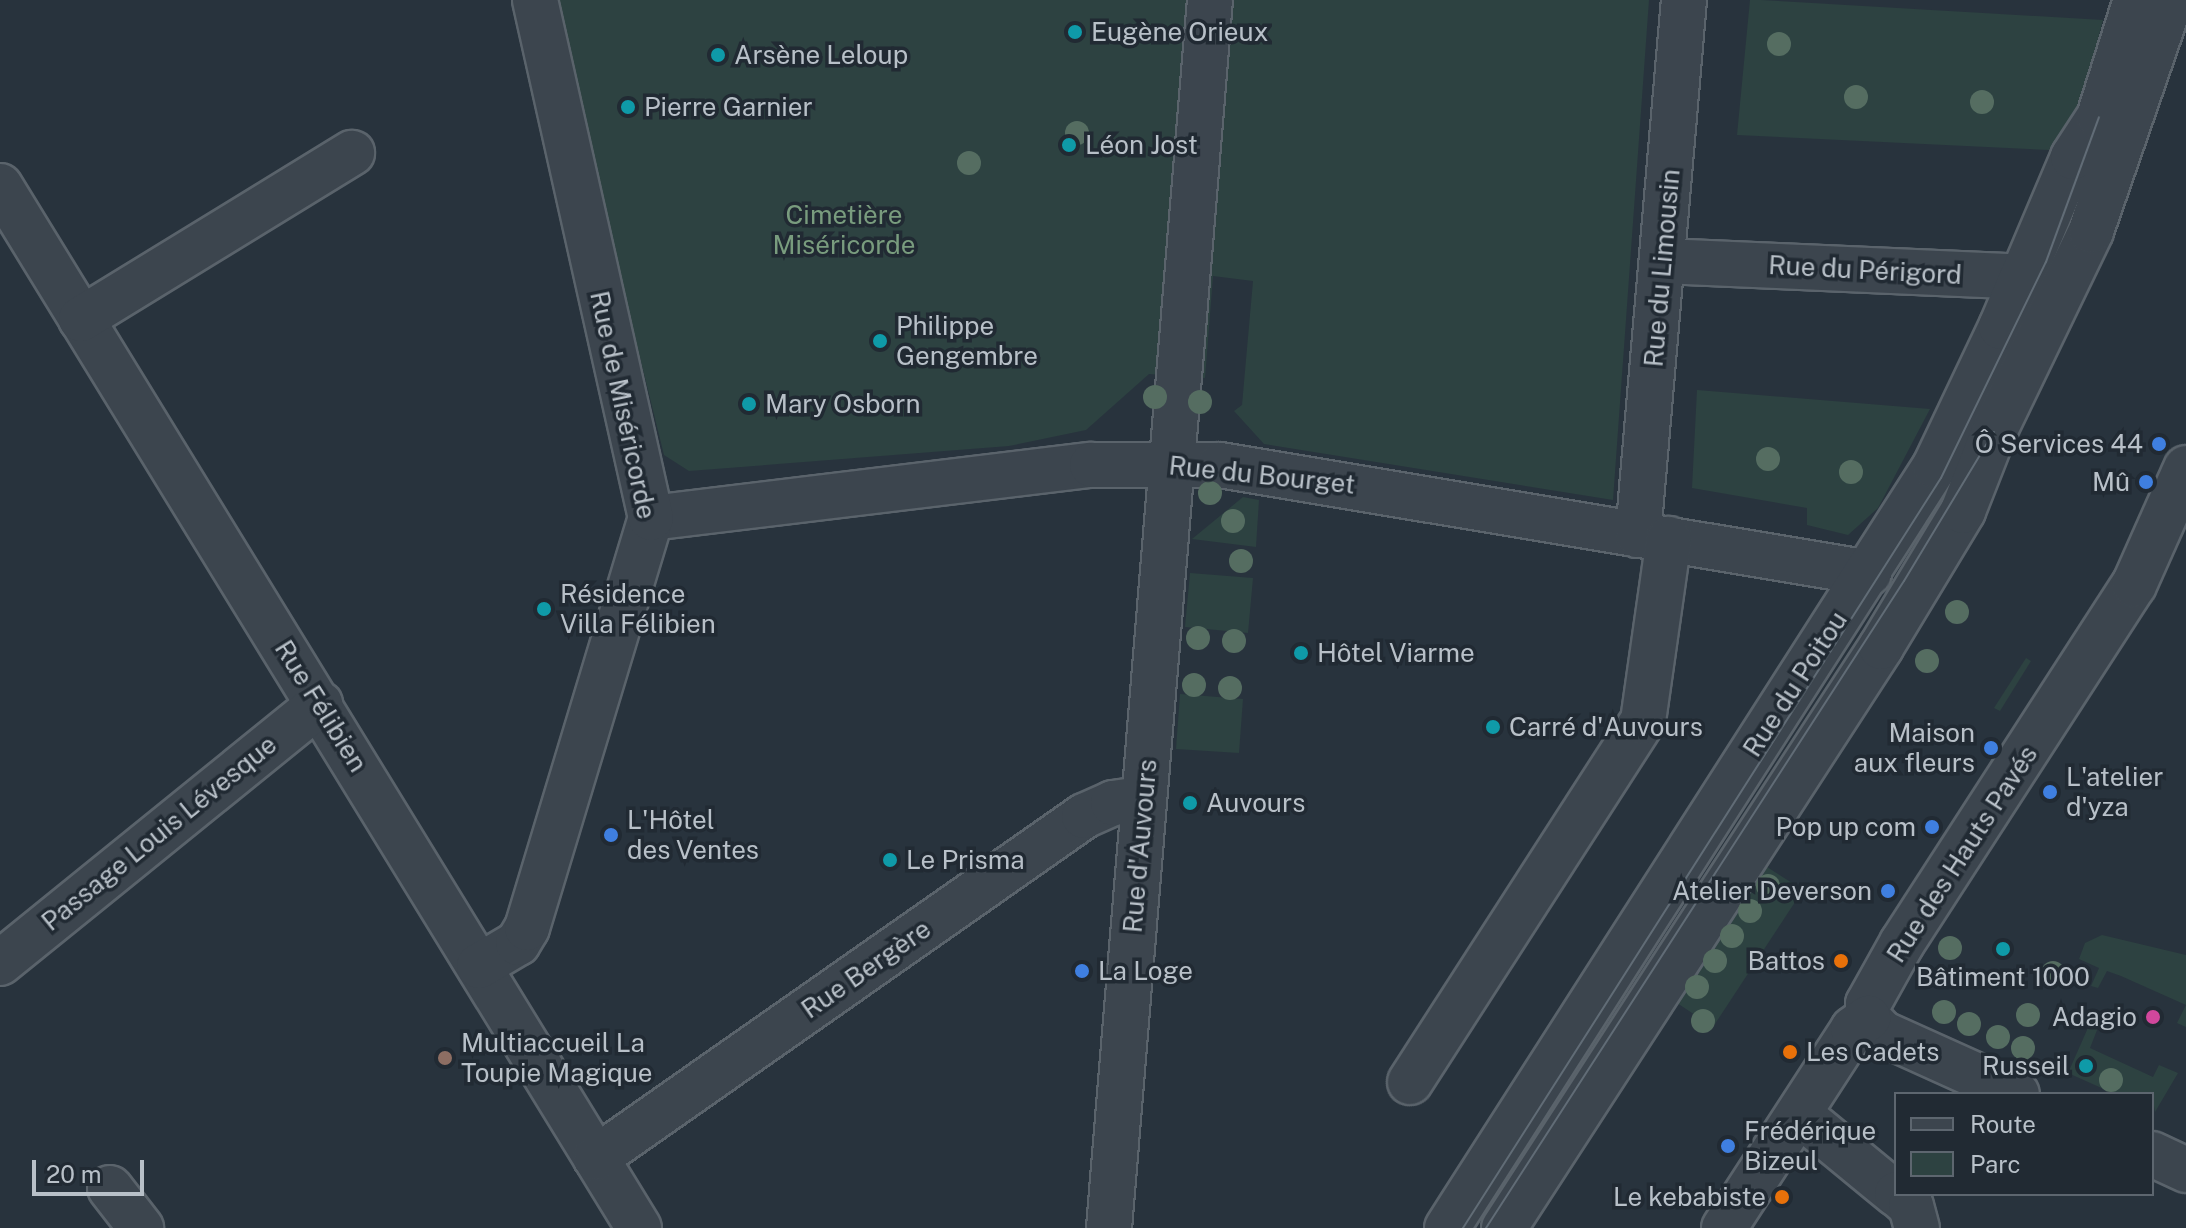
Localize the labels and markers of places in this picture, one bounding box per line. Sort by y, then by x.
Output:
place label: Eugène Orieux [1091,16,1268,48]
marker: Eugène Orieux [1066,23,1084,41]
place label: Arsène Leloup [734,39,908,71]
marker: Arsène Leloup [709,46,727,64]
place label: Pierre Garnier [644,91,813,123]
marker: Pierre Garnier [619,98,637,116]
place label: Léon Jost [1085,129,1198,161]
marker: Léon Jost [1060,136,1078,154]
place label: Philippe Gengembre [896,310,1038,372]
marker: Philippe Gengembre [871,332,889,350]
place label: Mary Osborn [765,388,921,420]
marker: Mary Osborn [740,395,758,413]
place label: Ô Services 44 [1975,428,2143,460]
marker: Ô Services 44 [2150,435,2168,453]
place label: Mû [2092,466,2130,498]
marker: Mû [2137,473,2155,491]
place label: Résidence Villa Félibien [560,578,716,640]
marker: Résidence Villa Félibien [535,600,553,618]
place label: Hôtel Viarme [1317,637,1475,669]
marker: Hôtel Viarme [1292,644,1310,662]
place label: Carré d'Auvours [1509,711,1703,743]
place label: Maison aux fleurs [1854,717,1975,778]
marker: Carré d'Auvours [1484,718,1502,736]
marker: Maison aux fleurs [1982,739,2000,757]
place label: L'atelier d'yza [2066,761,2163,822]
marker: L'atelier d'yza [2041,783,2059,801]
place label: Auvours [1206,787,1305,819]
marker: Auvours [1181,794,1199,812]
place label: L'Hôtel des Ventes [627,804,760,866]
place label: Pop up com [1775,811,1916,843]
marker: Pop up com [1923,818,1941,836]
marker: L'Hôtel des Ventes [602,826,620,844]
place label: Le Prisma [906,844,1025,876]
marker: Le Prisma [881,851,899,869]
place label: Atelier Deverson [1672,875,1872,907]
marker: Atelier Deverson [1879,882,1897,900]
marker: Bâtiment 1000 [1994,940,2012,958]
place label: Battos [1747,945,1825,977]
marker: Battos [1832,952,1850,970]
place label: La Loge [1098,955,1193,987]
place label: Bâtiment 1000 [1916,961,2090,993]
marker: La Loge [1073,962,1091,980]
place label: Adagio [2052,1001,2137,1033]
marker: Adagio [2144,1008,2162,1026]
place label: Multiaccueil La Toupie Magique [461,1027,653,1088]
place label: Les Cadets [1806,1036,1940,1068]
marker: Les Cadets [1781,1043,1799,1061]
marker: Multiaccueil La Toupie Magique [436,1049,454,1067]
place label: Russeil [1982,1050,2070,1082]
marker: Russeil [2077,1057,2095,1075]
place label: Frédérique Bizeul [1744,1115,1876,1176]
marker: Frédérique Bizeul [1719,1137,1737,1155]
place label: Le kebabiste [1613,1181,1766,1213]
marker: Le kebabiste [1773,1188,1791,1206]

